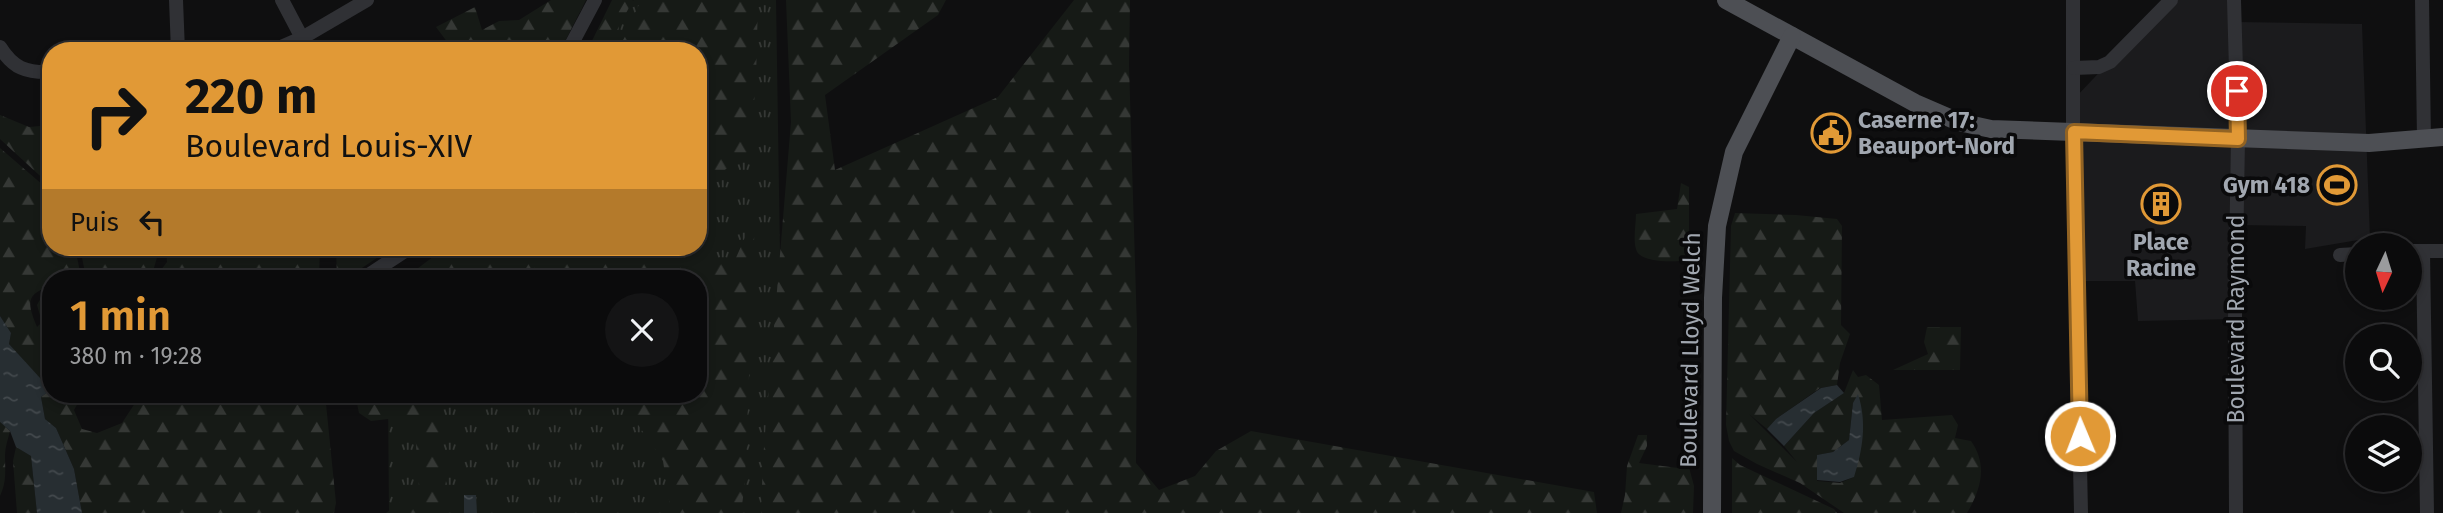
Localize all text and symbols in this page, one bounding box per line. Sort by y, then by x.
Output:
pin [2207,61,2267,121]
text: 220 m [185,67,317,126]
icon: right [70,70,161,161]
icon: arrive [2218,72,2256,110]
place label: Caserne 17: Beauport-Nord [1858,106,2015,160]
public building icon: Caserne 17: Beauport-Nord [1810,112,1852,154]
text: Boulevard Louis-XIV [185,127,472,165]
sports icon: Gym 418 [2316,164,2358,206]
place label: Gym 418 [2223,171,2310,199]
building icon: Place Racine [2140,183,2182,225]
icon: left [133,203,171,241]
text: Puis [70,207,119,238]
street label: Boulevard Raymond [2222,215,2250,423]
place label: Place Racine [2126,228,2196,282]
street label: Boulevard Lloyd Welch [1674,232,1706,468]
north arrow [2345,233,2422,310]
map controls [2345,233,2422,492]
text: 1 min [70,291,171,341]
button: close [605,293,679,367]
button: search [2345,324,2422,401]
text: 380 m · 19:28 [70,342,202,370]
position arrow [2043,399,2117,473]
button: layers [2345,415,2422,492]

